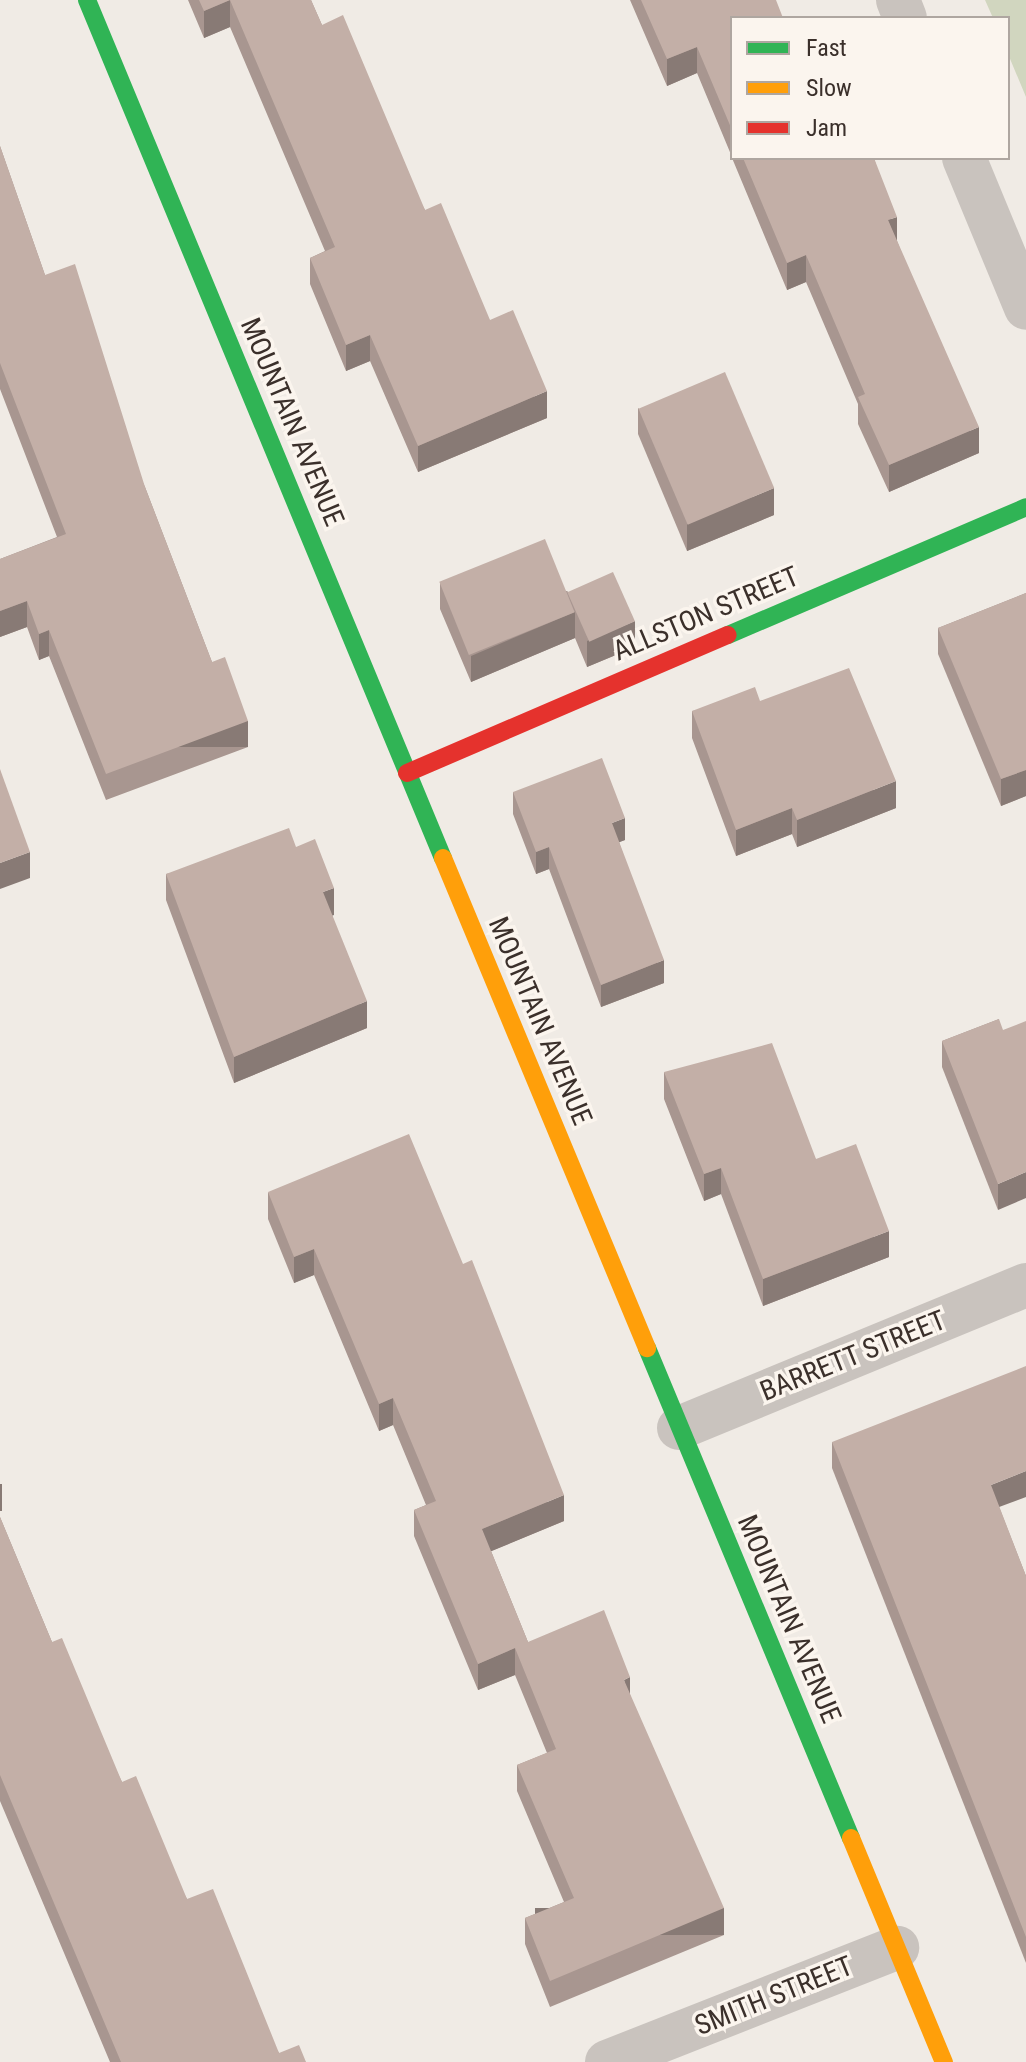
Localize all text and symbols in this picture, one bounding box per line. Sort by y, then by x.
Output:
legend [730,16,1010,160]
text: Fast [806,34,847,62]
text: Slow [806,74,852,102]
text: Jam [806,114,847,142]
street label: MOUNTAIN AVENUE [233,313,351,531]
street label: ALLSTON STREET [608,560,804,668]
street label: MOUNTAIN AVENUE [481,912,599,1130]
street label: BARRETT STREET [755,1303,951,1409]
street label: MOUNTAIN AVENUE [730,1510,848,1728]
street label: SMITH STREET [690,1949,858,2043]

